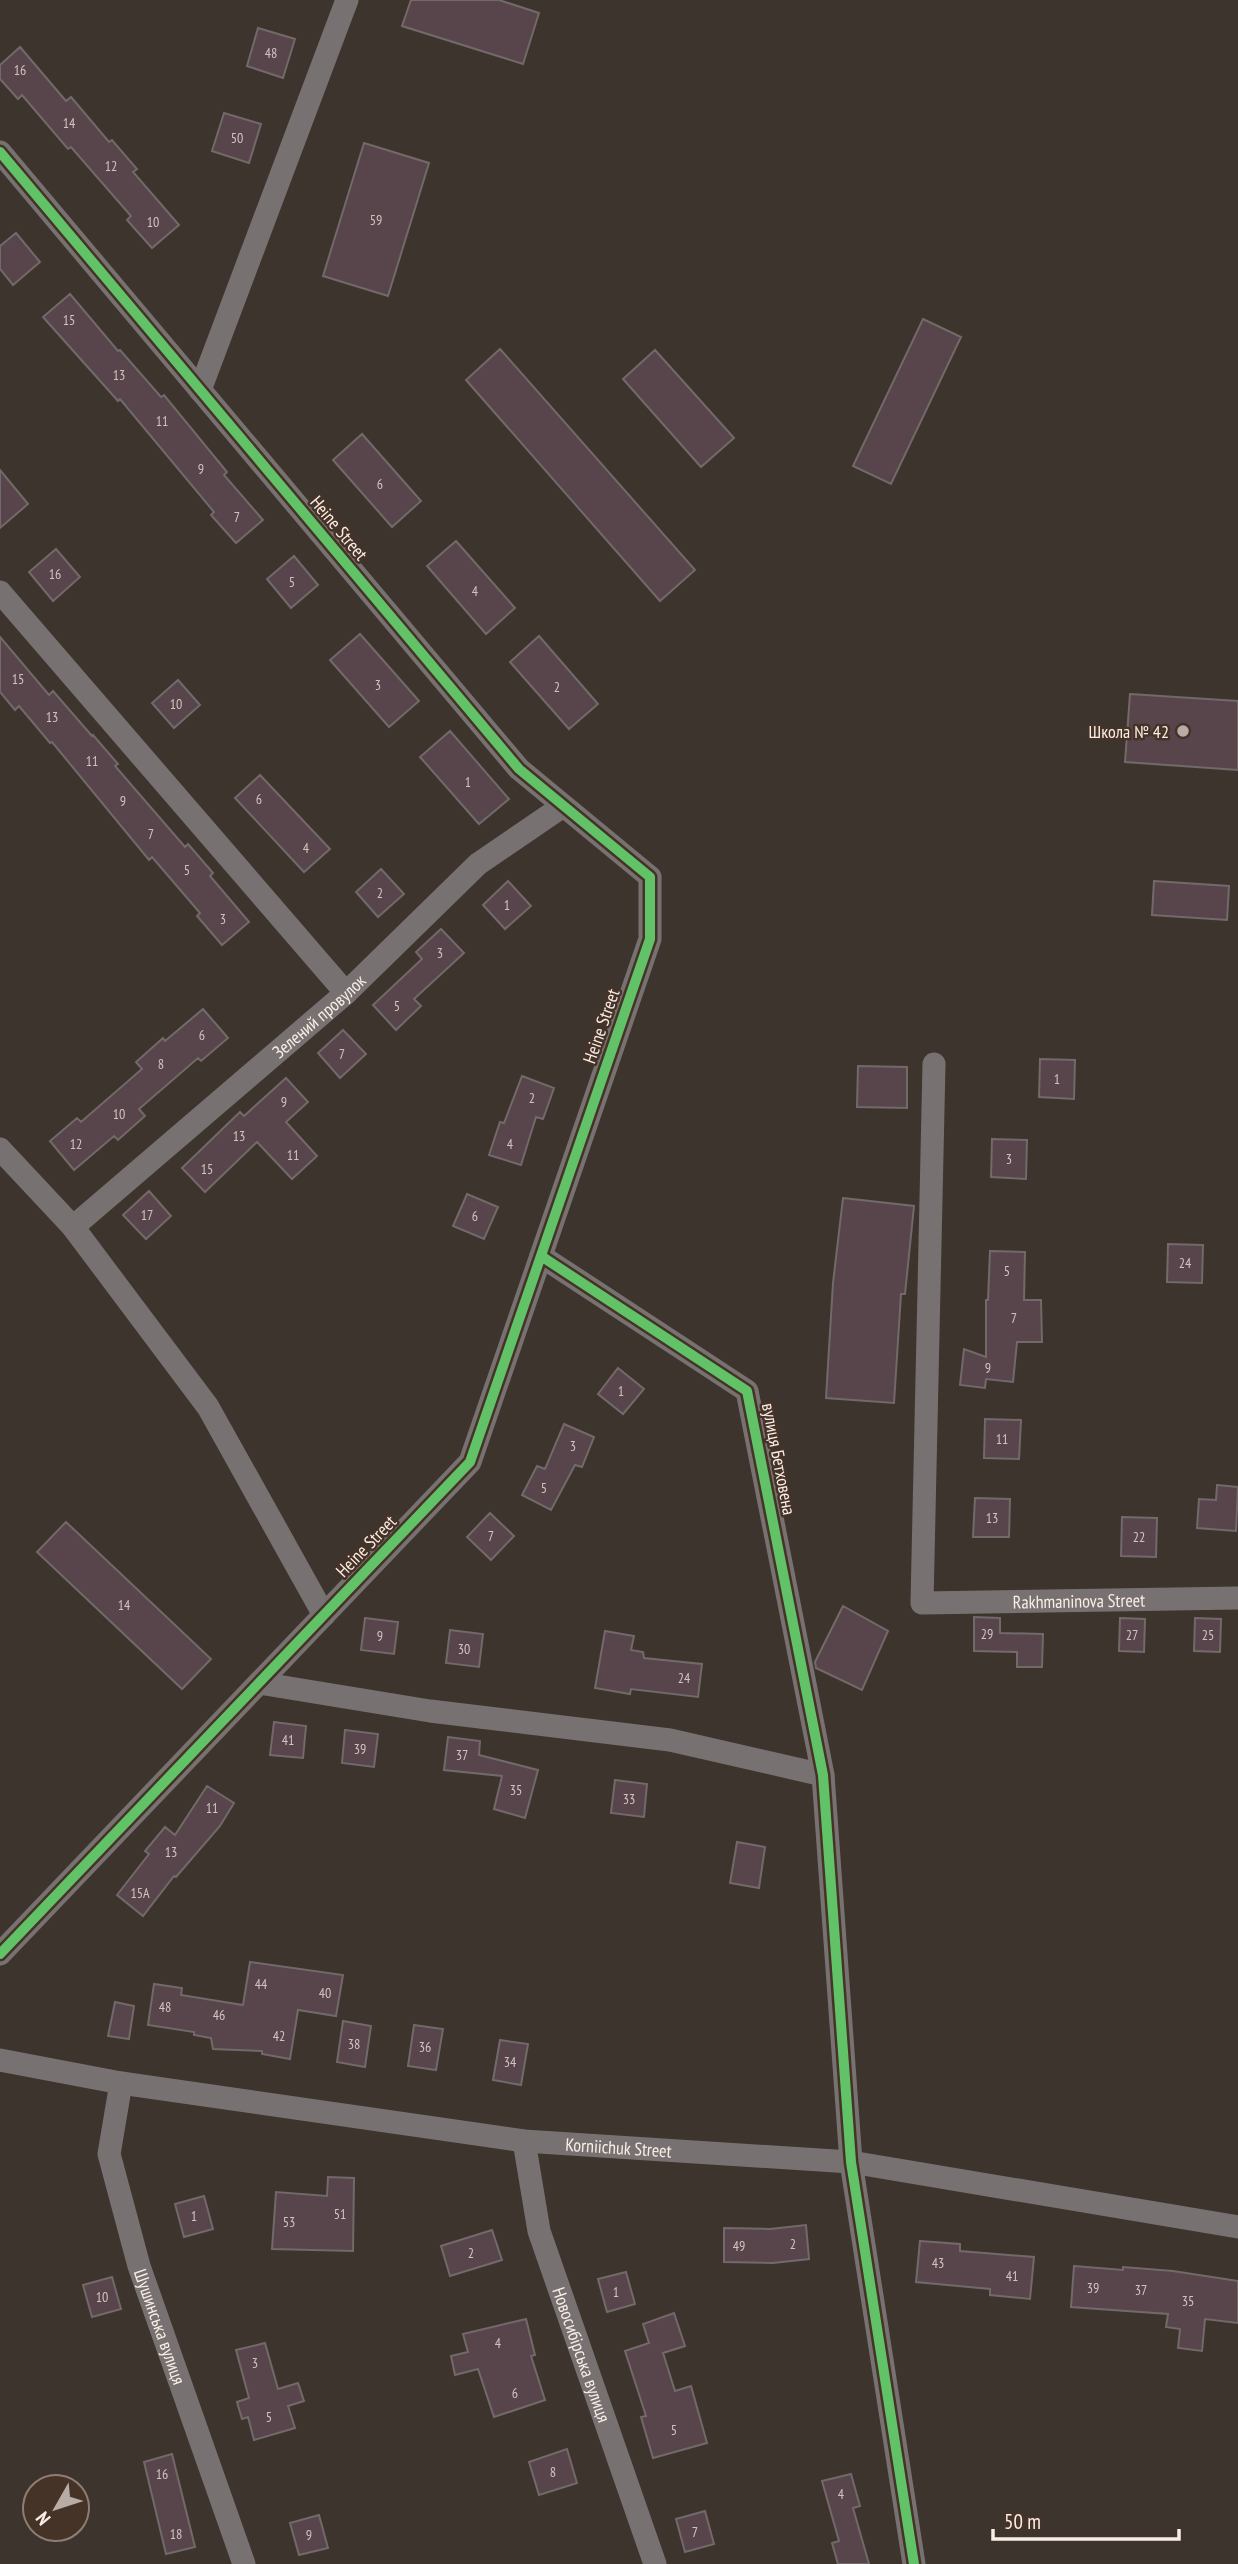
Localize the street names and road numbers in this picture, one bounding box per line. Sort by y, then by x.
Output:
street label: Heine Street [305,491,373,565]
street label: Зелений провулок [267,969,370,1063]
street label: Heine Street [578,986,624,1066]
street label: вулиця Бетховена [757,1401,801,1517]
street label: Heine Street [331,1510,401,1582]
street label: Rakhmaninova Street [1013,1588,1145,1613]
street label: Korniichuk Street [565,2132,672,2162]
street label: Шушинська вулиця [129,2266,191,2387]
street label: Новосибірська вулиця [548,2284,616,2425]

